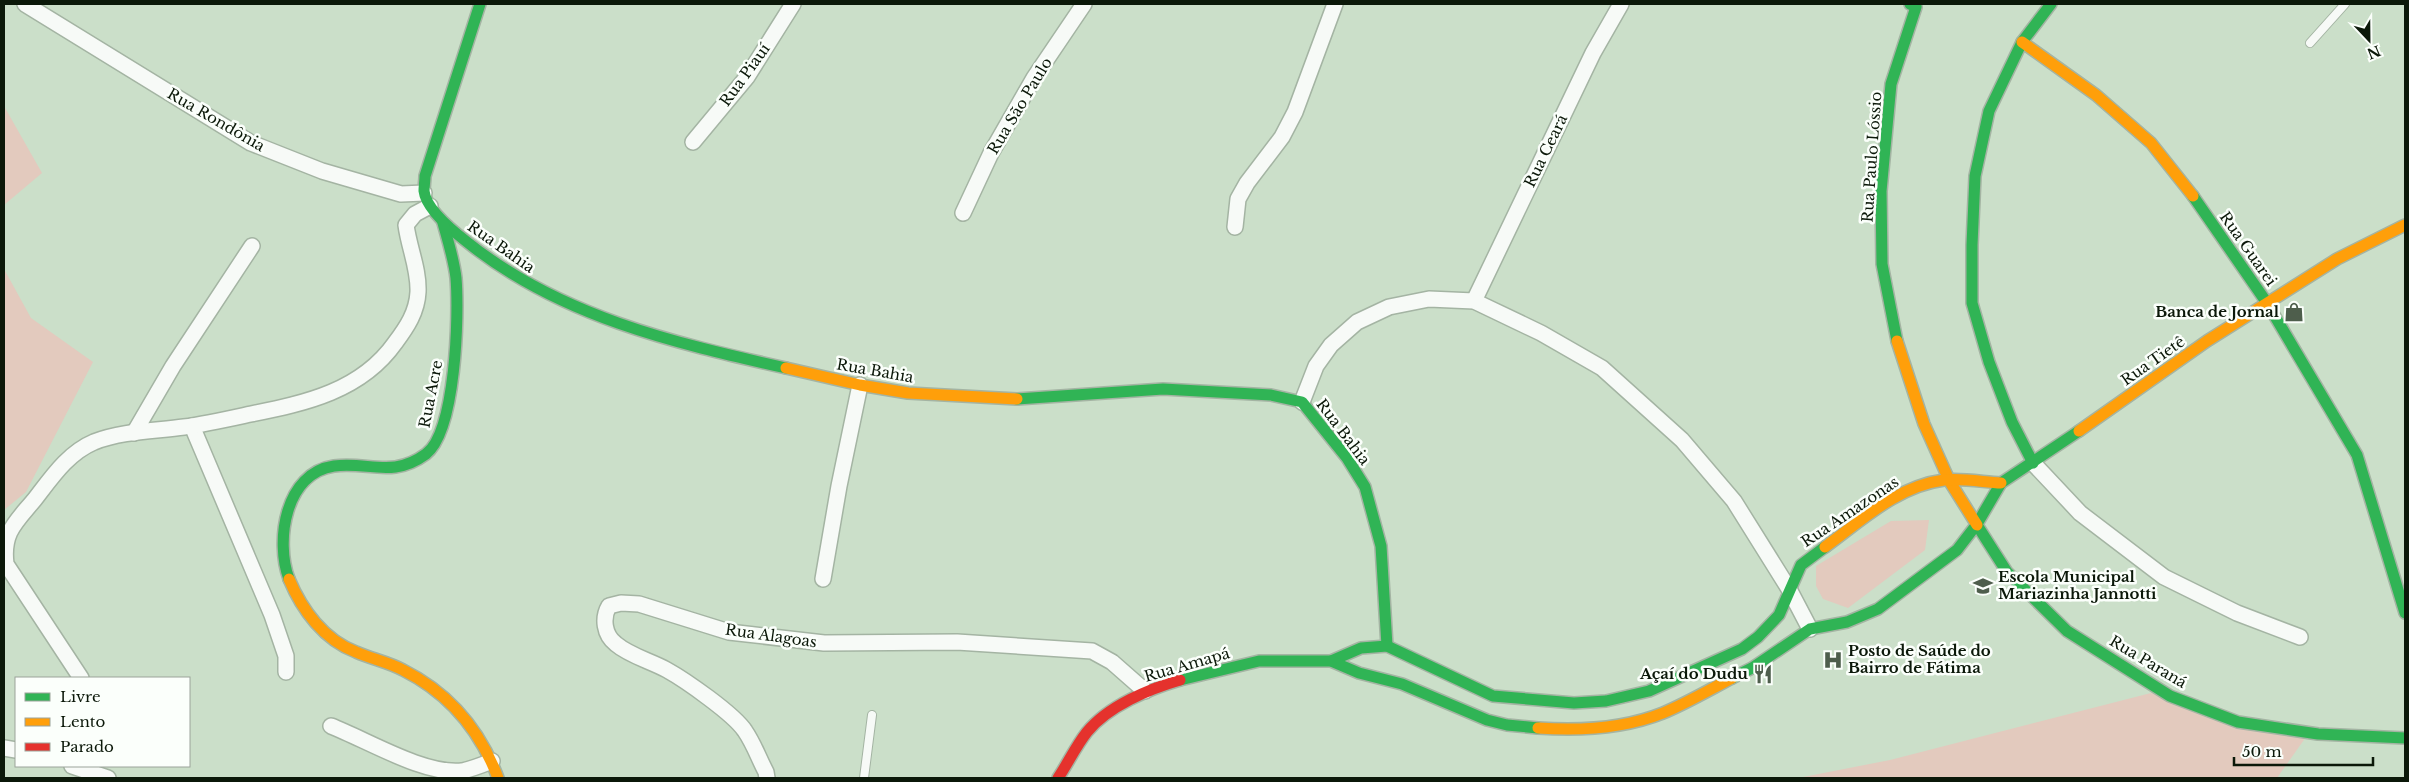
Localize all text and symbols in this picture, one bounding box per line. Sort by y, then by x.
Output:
north arrow [2344,15,2394,65]
street label: Rua Piauí [715,39,774,110]
text: N [2364,41,2383,63]
street label: Rua São Paulo [983,54,1056,158]
street label: Rua Rondônia [164,84,269,156]
street label: Rua Paulo Lóssio [1857,91,1886,223]
street label: Rua Ceará [1520,111,1572,190]
street label: Rua Guarei [2216,208,2281,290]
street label: Rua Bahia [464,216,539,277]
shop icon: Banca de Jornal [2283,301,2305,323]
place label: Banca de Jornal [2155,302,2280,321]
street label: Rua Tietê [2117,332,2188,389]
street label: Rua Bahia [835,354,916,387]
street label: Rua Acre [415,358,446,429]
street label: Rua Bahia [1312,395,1375,469]
street label: Rua Amazonas [1797,472,1902,551]
place label: Escola Municipal Mariazinha Jannotti [1998,567,2157,603]
school or university icon: Escola Municipal Mariazinha Jannotti [1972,575,1994,597]
street label: Rua Alagoas [724,620,818,651]
street label: Rua Paraná [2106,631,2191,692]
place label: Posto de Saúde do Bairro de Fátima [1848,641,1991,677]
street label: Rua Amapá [1142,643,1233,686]
hospital icon: Posto de Saúde do Bairro de Fátima [1822,649,1844,671]
restaurant icon: Açaí do Dudu [1752,663,1774,685]
place label: Açaí do Dudu [1639,664,1748,683]
legend [15,677,190,767]
text: Livre [60,687,101,706]
text: Lento [60,712,106,731]
scale bar [2234,734,2373,766]
text: Parado [60,737,114,756]
text: 50 m [2242,742,2282,761]

